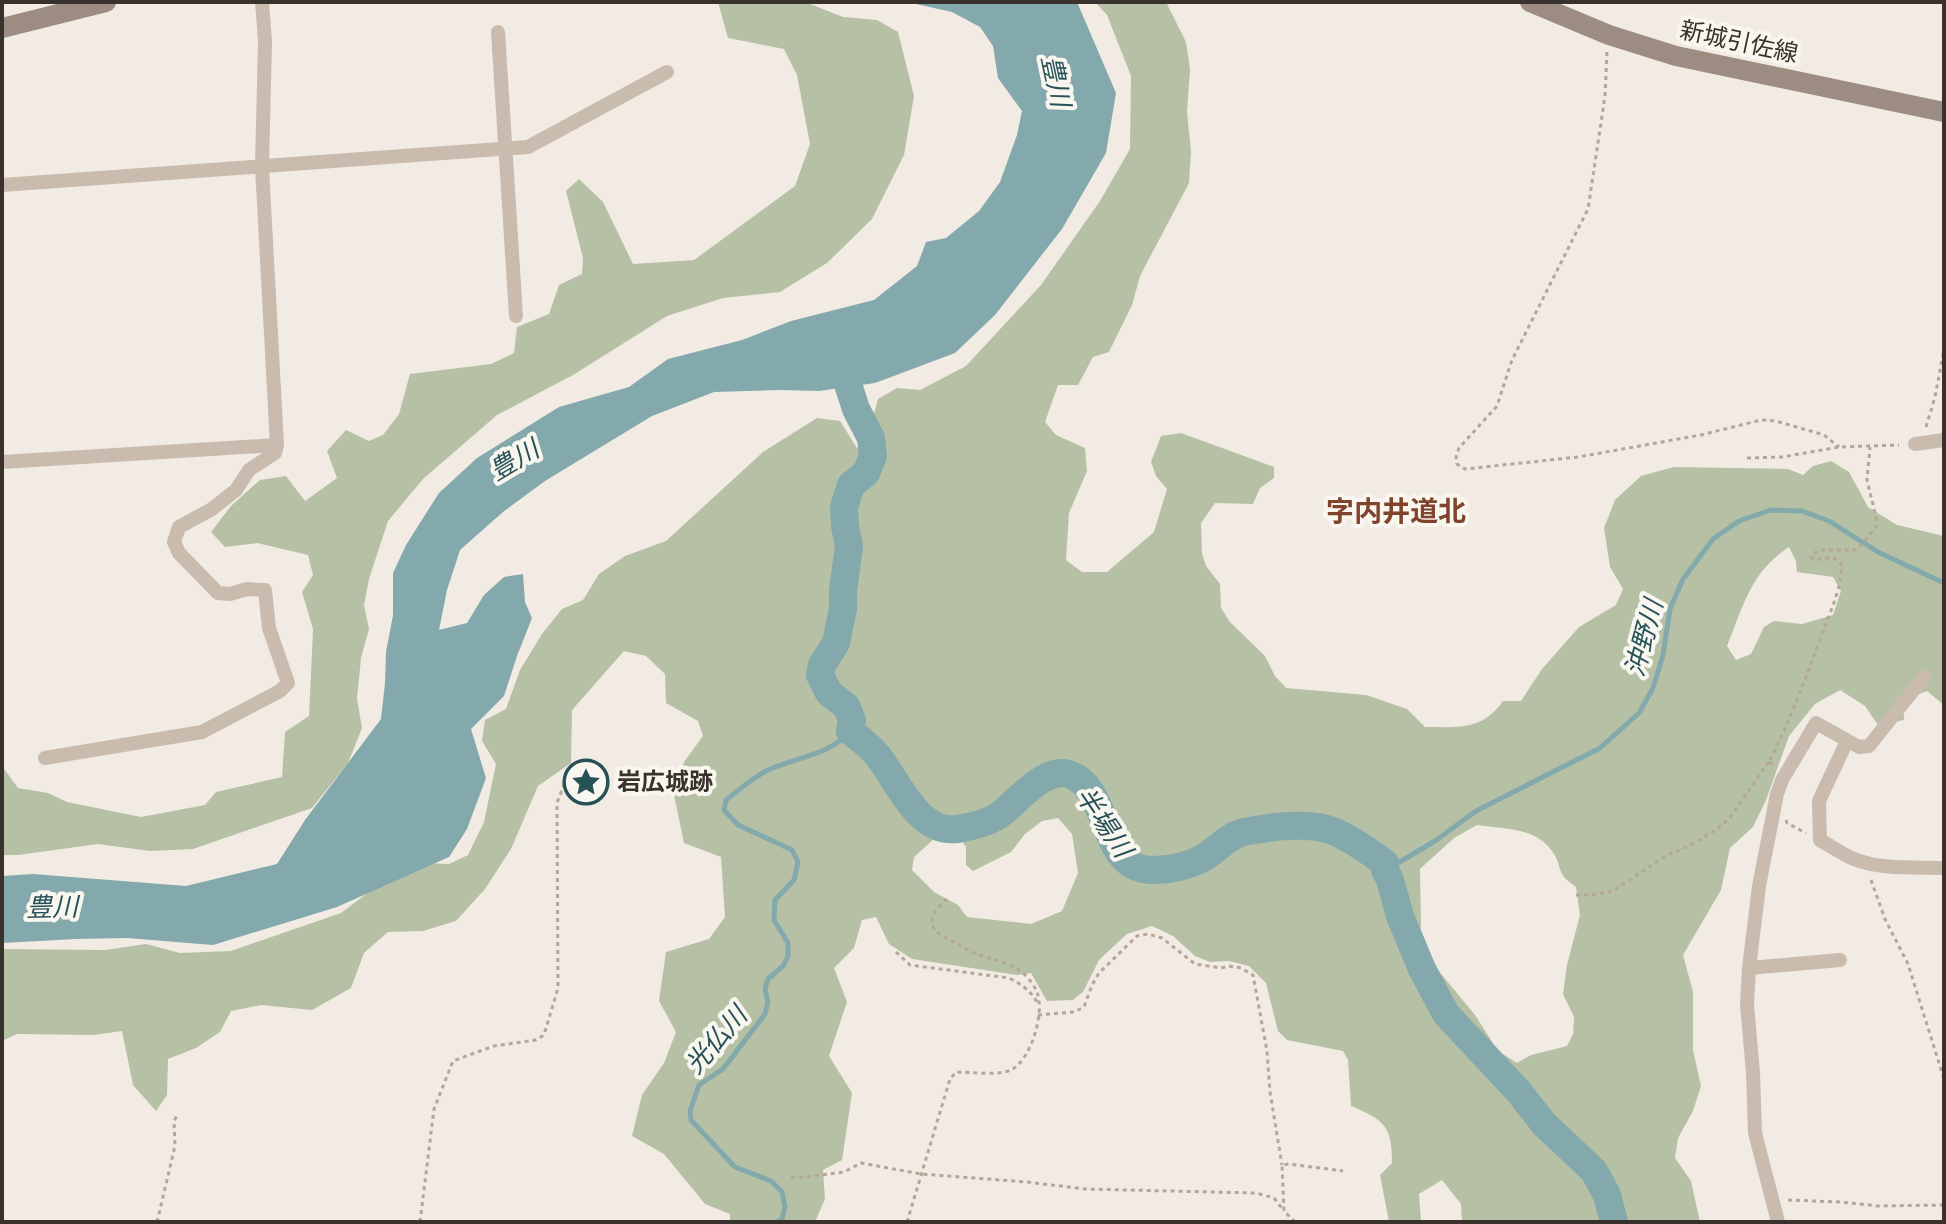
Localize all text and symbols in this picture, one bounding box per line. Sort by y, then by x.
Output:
street label: 新城引佐線 [1677,15,1801,68]
water label: 豊川 [1036,52,1078,112]
water label: 豊川 [483,431,547,486]
district label: 字内井道北 [1326,494,1466,528]
water label: 沖野川 [1618,593,1669,680]
place icon: 岩広城跡 [562,758,610,806]
place label: 岩広城跡 [617,767,713,796]
water label: 半場川 [1070,781,1141,865]
water label: 豊川 [26,890,81,922]
water label: 光仏川 [678,998,755,1079]

